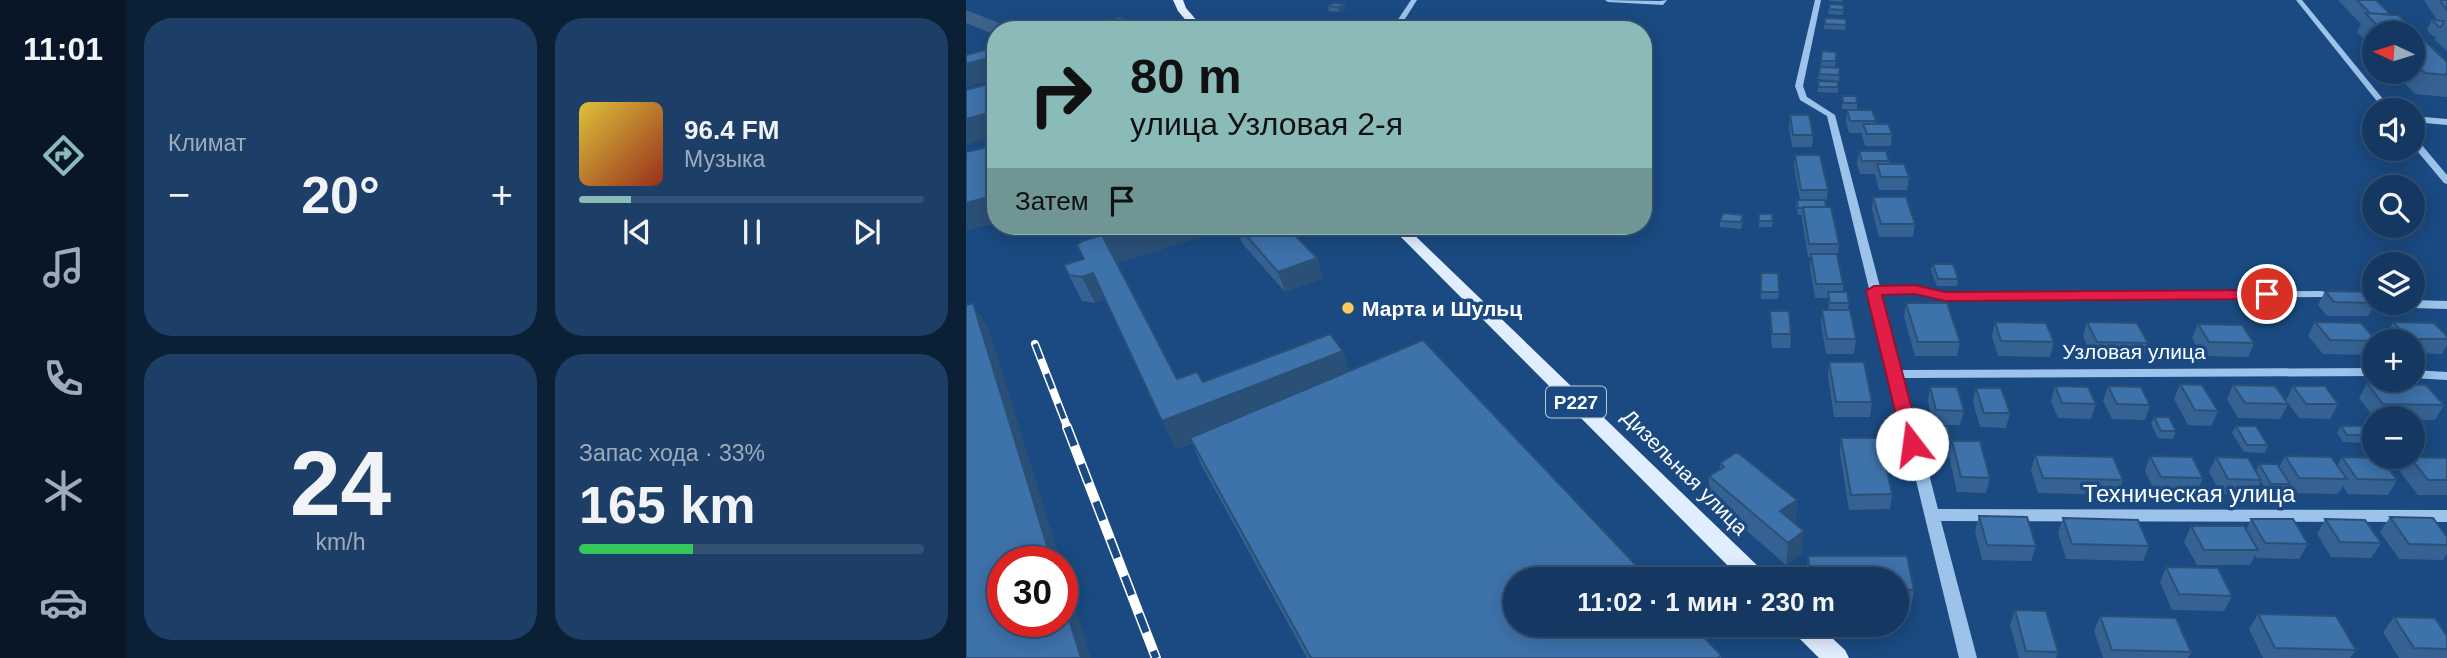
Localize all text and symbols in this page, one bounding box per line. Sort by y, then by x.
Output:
north arrow [2362,21,2426,84]
map controls [2362,21,2425,469]
text: 11:01 [23,31,103,67]
icon: right [1015,49,1106,140]
text: 80 m [1130,49,1242,103]
button: sound [2362,98,2425,161]
text: улица Узловая 2-я [1130,106,1403,142]
text: 96.4 FM [684,115,779,145]
text: Климат [168,130,246,156]
icon: directions [39,131,88,180]
text: Музыка [684,146,765,172]
text: 20° [301,166,380,224]
text: − [168,174,190,216]
text: + [491,174,513,216]
button: search [2362,175,2425,238]
icon: arrive [1103,182,1141,220]
text: Затем [1015,186,1089,216]
icon: previous [618,213,656,251]
icon: pause [733,213,771,251]
icon: next [848,213,886,251]
icon: music [39,243,88,292]
button: layers [2362,252,2425,315]
pin [2237,264,2297,324]
icon: arrive [2248,275,2286,313]
place label: Марта и Шульц [1362,297,1522,320]
marker: Марта и Шульц [1340,300,1356,316]
button: + [2362,329,2425,392]
street label: Узловая улица [2062,340,2206,363]
icon: phone [39,354,88,403]
road number: Р227 [1546,386,1606,418]
street label: Дизельная улица [1618,405,1753,540]
button: − [2362,406,2425,469]
position arrow [1875,407,1949,481]
text: 24 [290,433,391,534]
text: Запас хода · 33% [579,440,765,466]
icon: climate [39,466,88,515]
text: 165 km [579,476,755,534]
street label: Техническая улица [2083,480,2296,507]
text: km/h [316,529,365,555]
speed limit sign: 30 [987,546,1078,637]
icon: car [39,578,88,627]
text: 11:02 · 1 мин · 230 m [1577,587,1835,617]

